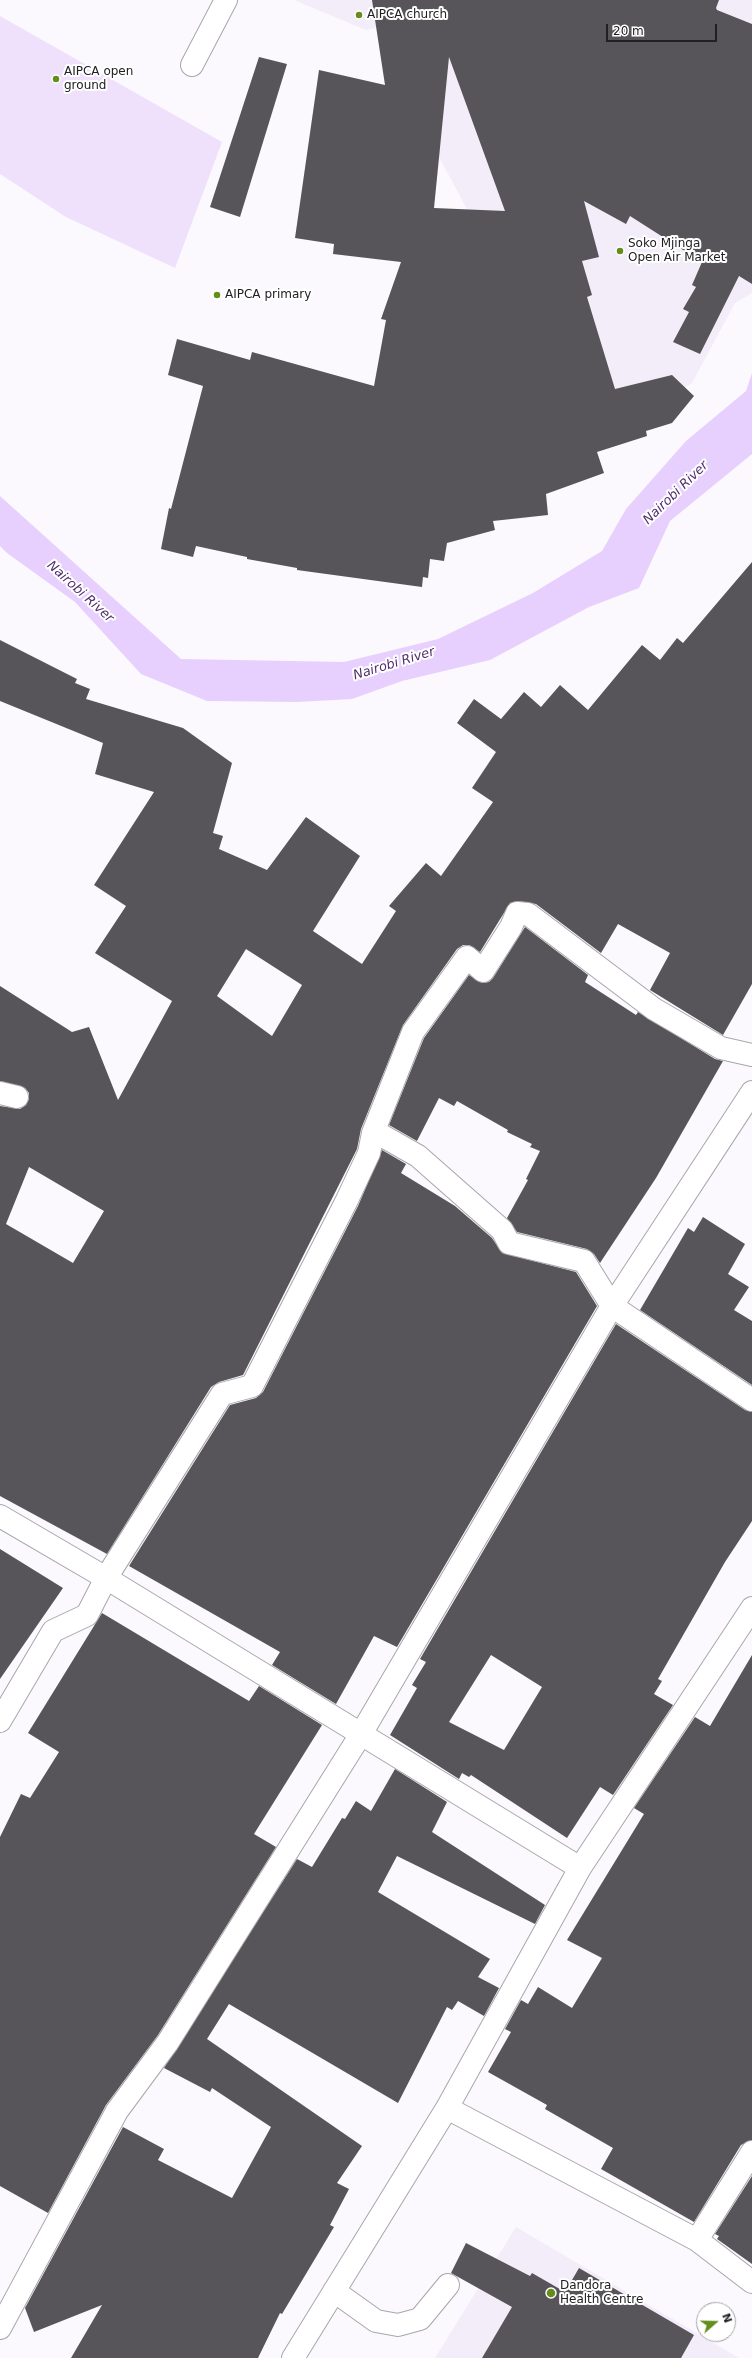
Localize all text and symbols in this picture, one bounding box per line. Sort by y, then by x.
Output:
place label: AIPCA church [367,8,447,22]
marker: AIPCA church [354,10,364,20]
scale bar [608,16,719,42]
text: 20 m [613,24,644,38]
place label: AIPCA open ground [64,65,133,93]
marker: AIPCA open ground [51,74,61,84]
place label: Soko Mjinga Open Air Market [628,237,725,265]
marker: Soko Mjinga Open Air Market [615,246,625,256]
place label: AIPCA primary [225,288,311,302]
marker: AIPCA primary [212,290,222,300]
water label: Nairobi River [640,458,712,528]
water label: Nairobi River [43,558,117,626]
water label: Nairobi River [351,644,437,684]
place label: Dandora Health Centre [560,2279,643,2307]
marker: Dandora Health Centre [545,2287,557,2299]
north arrow [696,2302,736,2342]
text: N [719,2312,734,2325]

